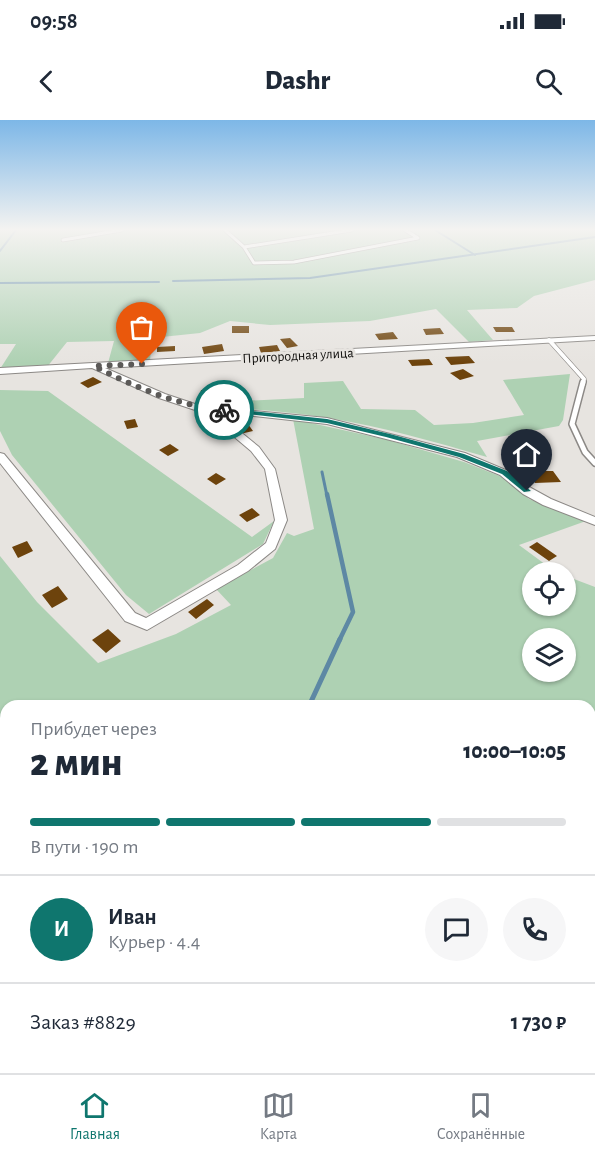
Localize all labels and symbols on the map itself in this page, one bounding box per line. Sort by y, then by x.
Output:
pin [116,302,167,364]
street label: Пригородная улица [242,346,355,366]
courier [194,380,254,440]
pin [501,429,552,491]

